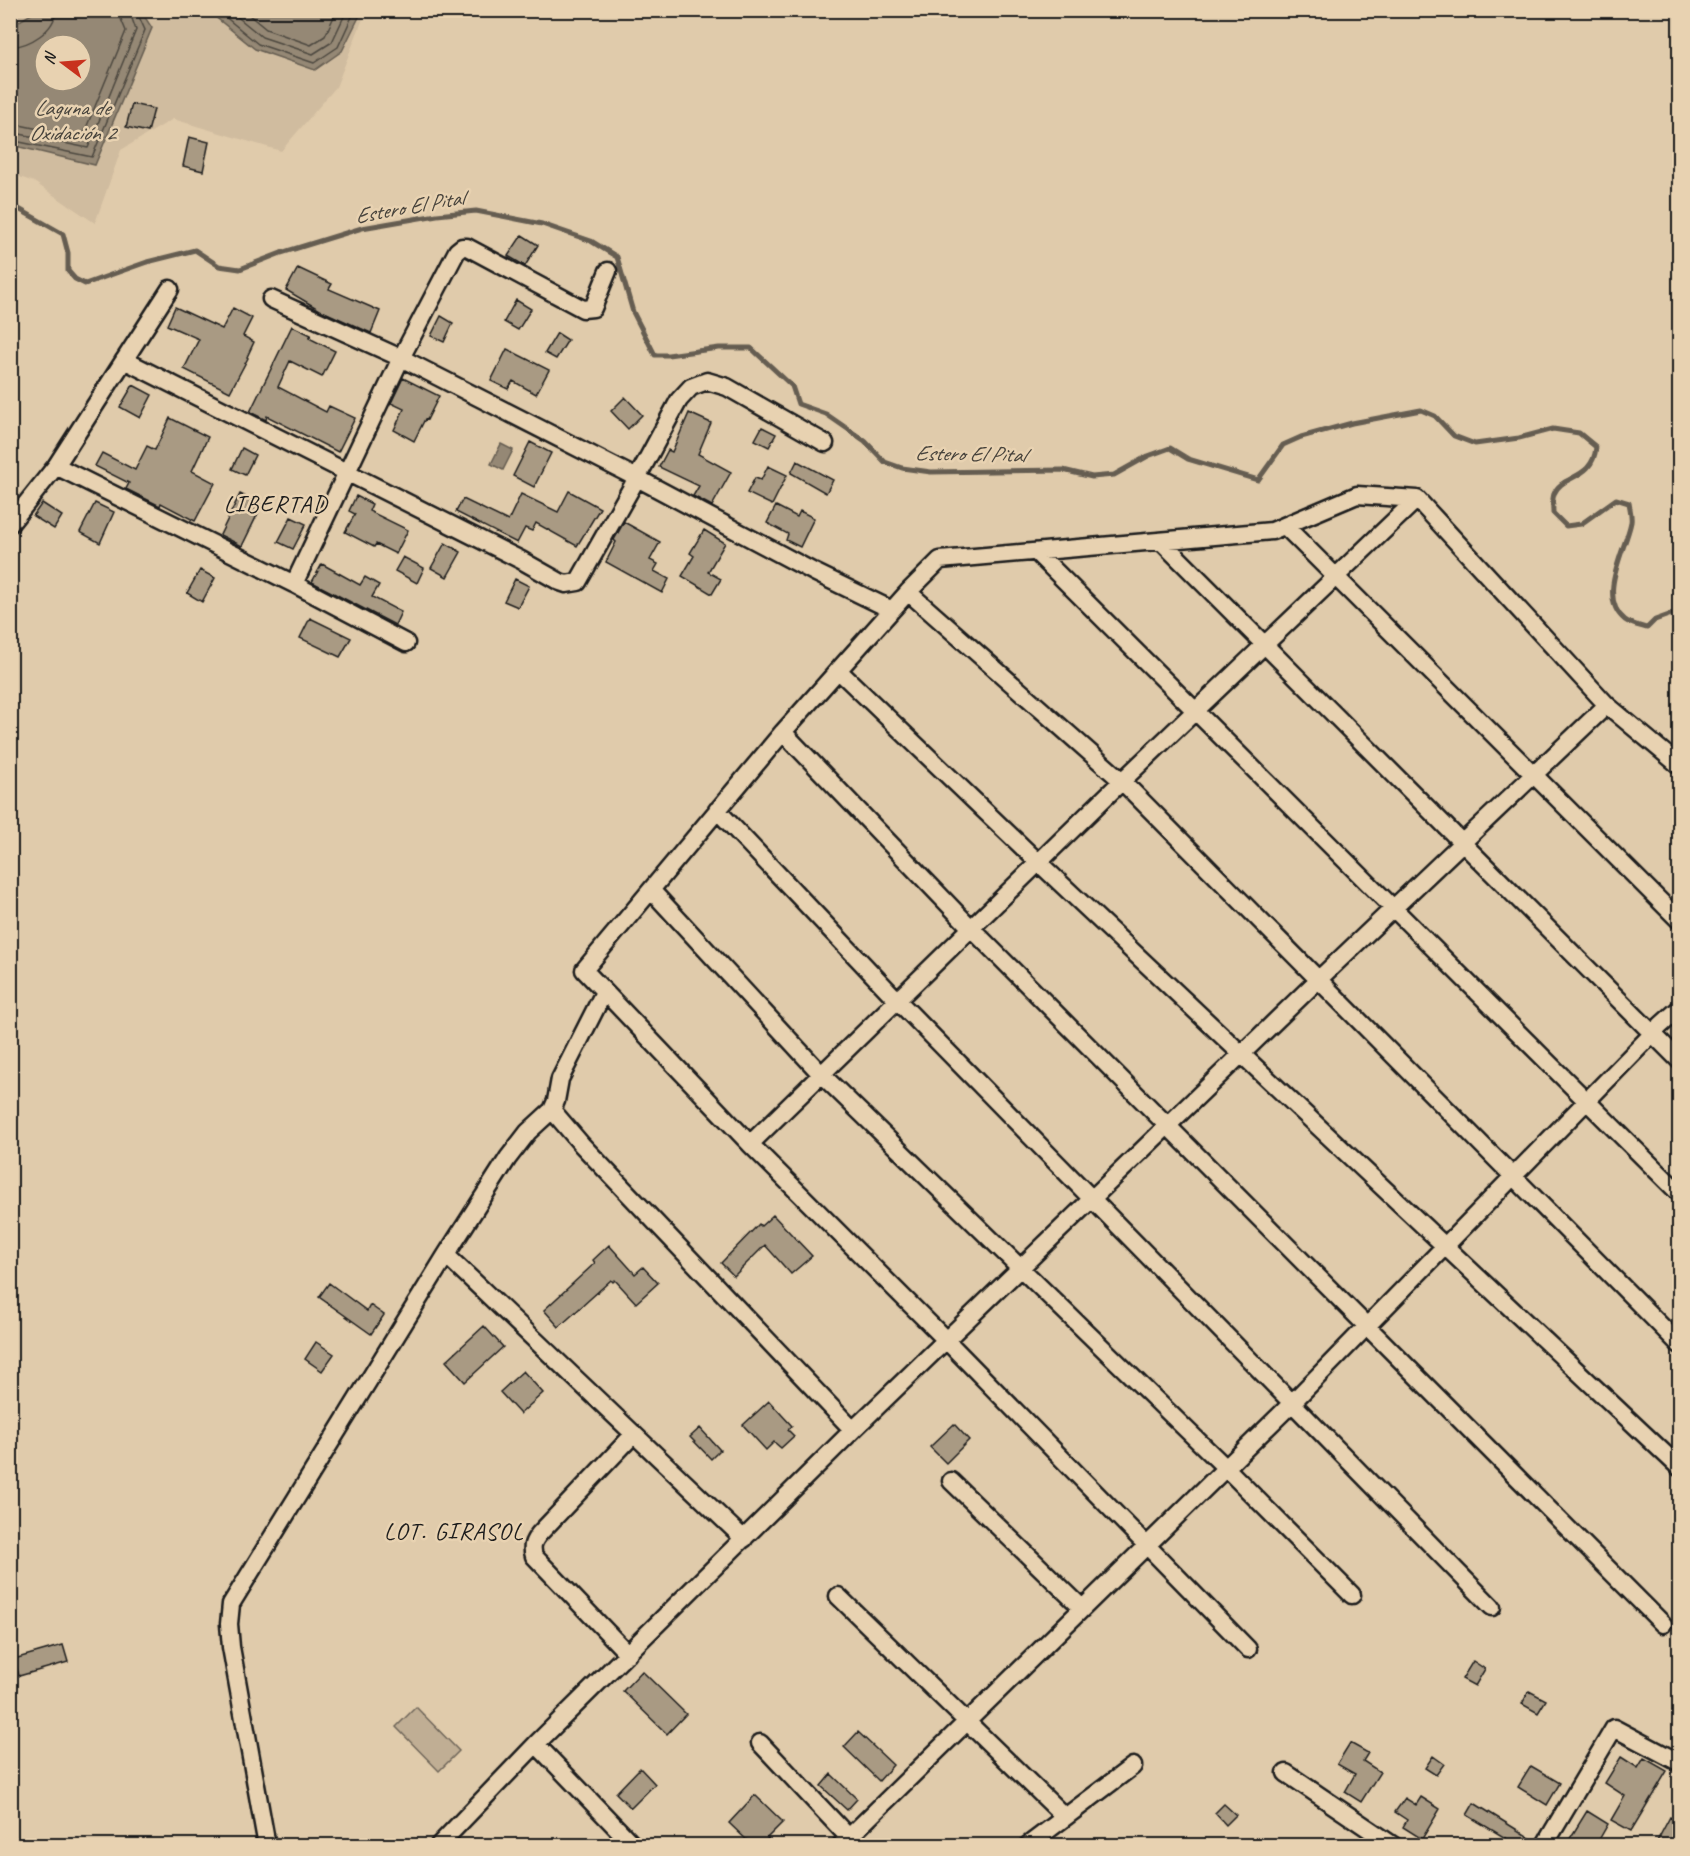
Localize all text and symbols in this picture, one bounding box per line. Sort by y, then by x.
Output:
north arrow [33,33,93,93]
text: N [39,49,61,67]
water label: Laguna de Oxidación 2 [29,94,118,147]
water label: Estero El Pital [352,182,473,230]
water label: Estero El Pital [915,439,1033,469]
district label: LIBERTAD [224,489,329,519]
district label: LOT. GIRASOL [384,1516,524,1546]

